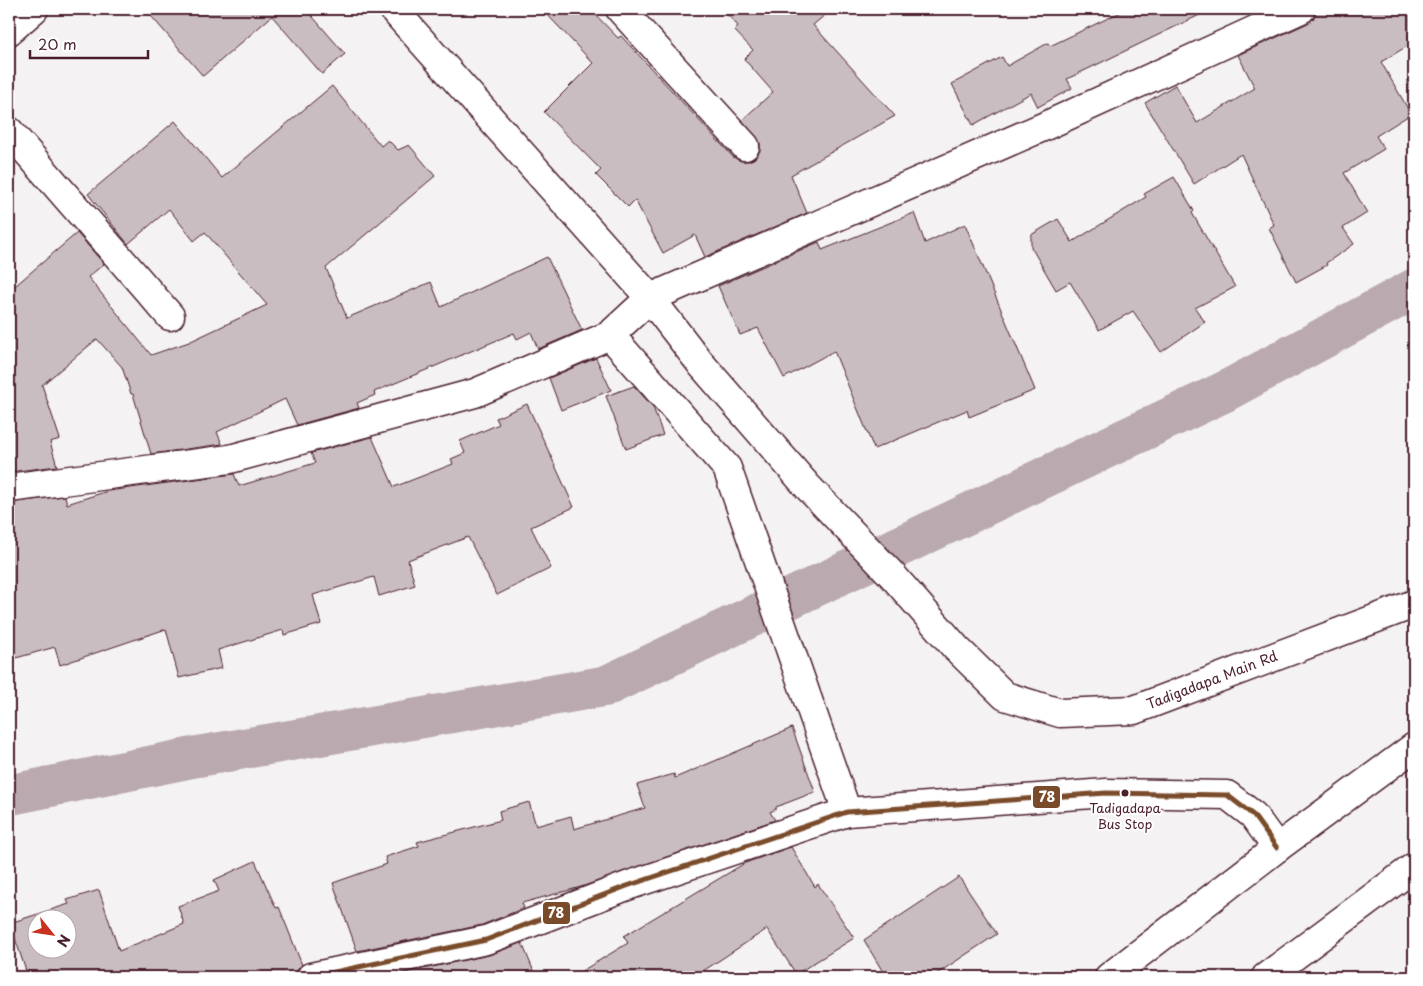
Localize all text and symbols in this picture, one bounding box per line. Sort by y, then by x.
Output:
scale bar [30,28,148,60]
text: 20 m [38,32,77,55]
street label: Tadigadapa Main Rd [1143,645,1281,714]
line badge: 78 [1032,785,1061,809]
text: 78 [1039,786,1056,807]
marker: Tadigadapa Bus Stop [1120,788,1130,798]
place label: Tadigadapa Bus Stop [1089,798,1162,833]
line badge: 78 [542,901,571,925]
text: 78 [548,902,565,923]
north arrow [28,908,78,958]
text: N [52,931,76,951]

